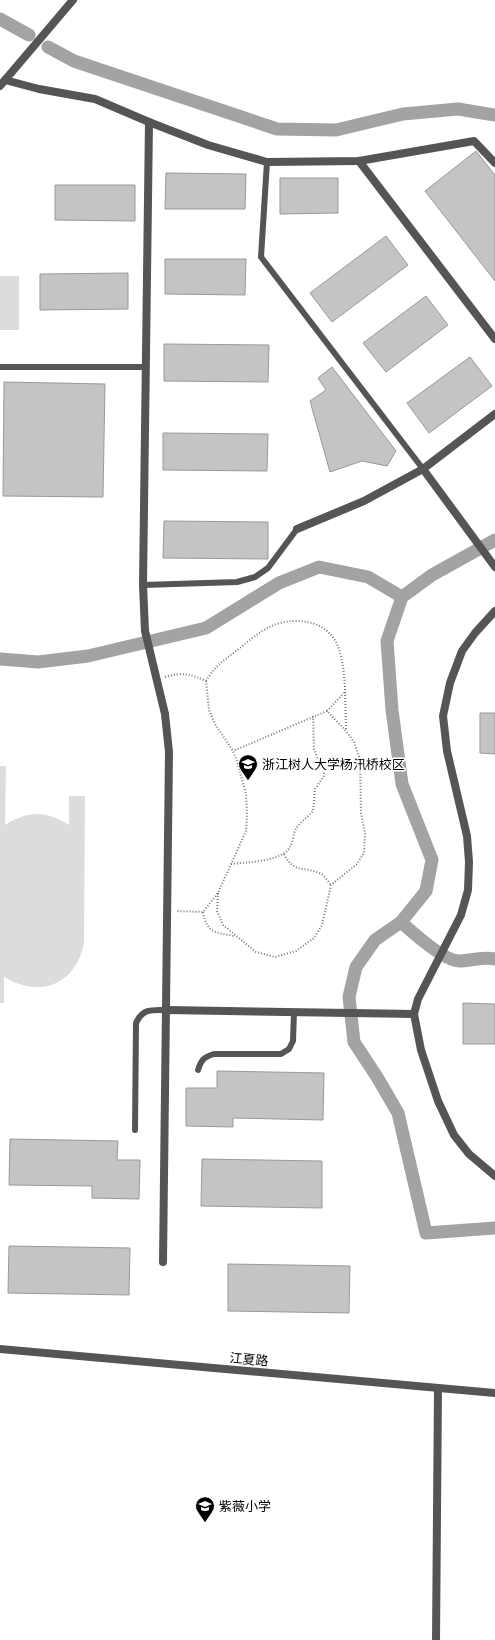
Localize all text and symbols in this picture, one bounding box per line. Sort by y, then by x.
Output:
school or university icon: 浙江树人大学杨汛桥校区 [237,753,259,781]
place label: 浙江树人大学杨汛桥校区 [262,757,405,772]
street label: 江夏路 [229,1350,269,1369]
school or university icon: 紫薇小学 [194,1495,216,1523]
place label: 紫薇小学 [219,1499,271,1514]

